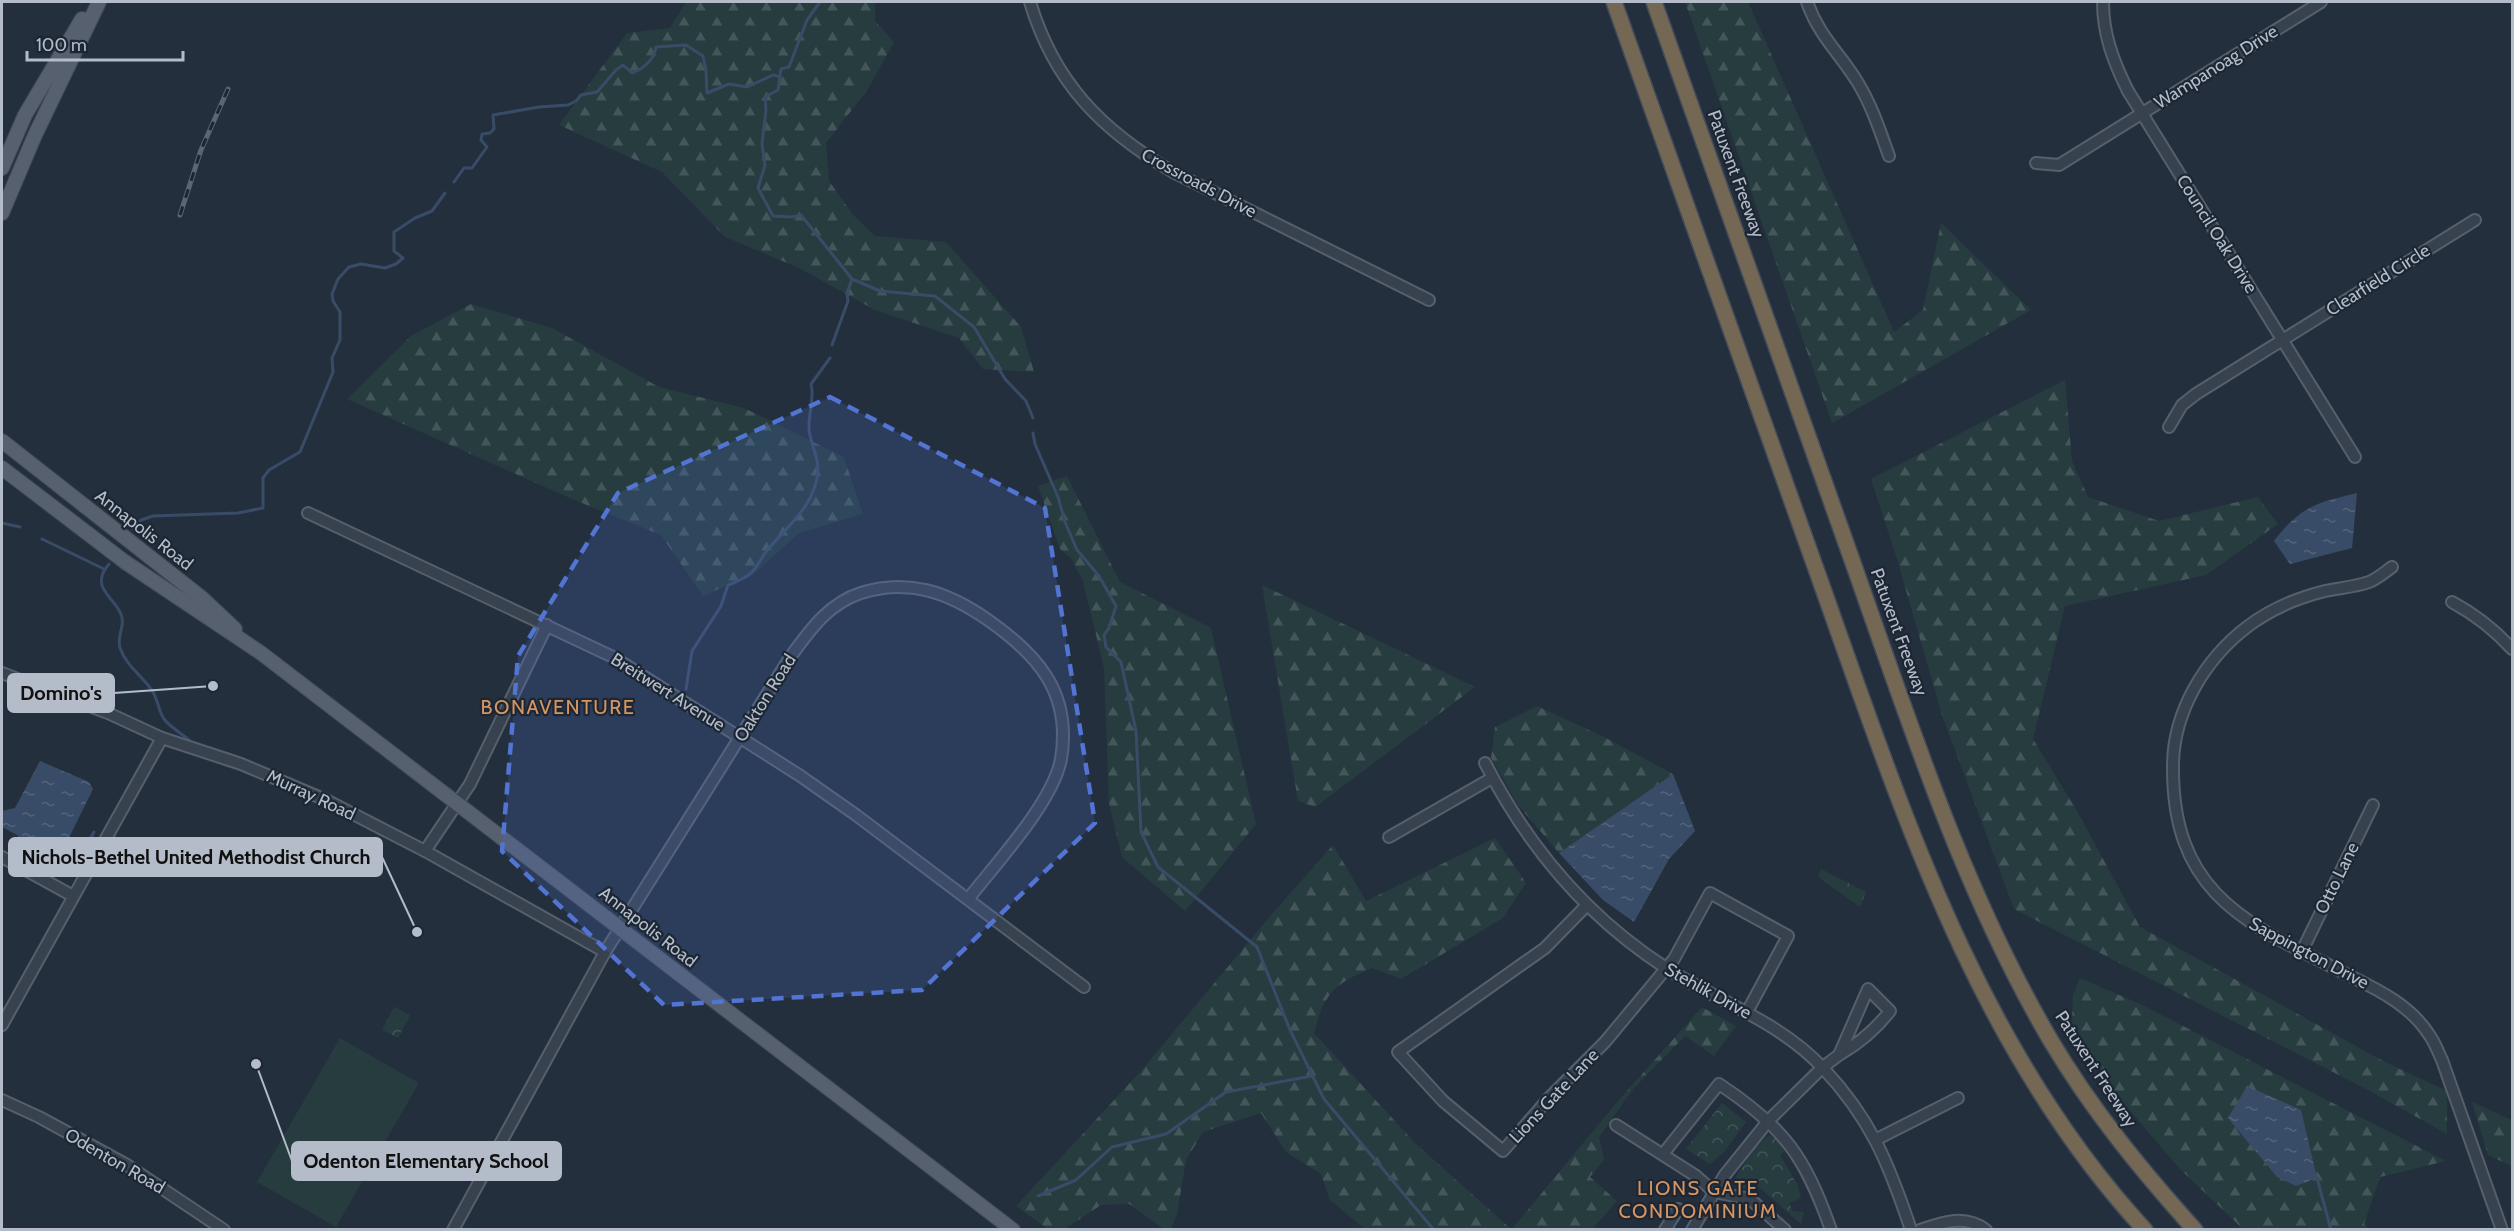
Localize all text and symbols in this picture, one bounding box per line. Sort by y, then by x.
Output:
street label: Wampanoag Drive [2150,20,2282,114]
scale bar [27,24,183,62]
text: 100 m [36,34,87,56]
street label: Patuxent Freeway [1703,107,1769,241]
street label: Crossroads Drive [1138,143,1260,223]
street label: Council Oak Drive [2172,171,2262,297]
street label: Clearfield Circle [2322,239,2434,321]
street label: Annapolis Road [91,485,197,575]
street label: Patuxent Freeway [1866,565,1932,699]
street label: Breitwert Avenue [607,648,729,736]
street label: Oakton Road [729,650,801,746]
callout: Domino's [8,674,114,712]
text: Domino's [20,681,102,705]
district label: BONAVENTURE [481,695,635,719]
street label: Murray Road [263,765,359,825]
callout: Nichols-Bethel United Methodist Church [9,838,382,876]
street label: Otto Lane [2310,839,2364,917]
text: Nichols-Bethel United Methodist Church [22,845,370,869]
street label: Annapolis Road [595,882,701,972]
street label: Sappington Drive [2245,912,2373,994]
street label: Stehlik Drive [1661,958,1755,1024]
street label: Patuxent Freeway [2050,1007,2142,1131]
street label: Lions Gate Lane [1505,1044,1603,1148]
street label: Odenton Road [61,1123,169,1199]
callout: Odenton Elementary School [292,1142,561,1180]
text: Odenton Elementary School [303,1149,549,1173]
district label: LIONS GATE CONDOMINIUM [1619,1176,1777,1223]

